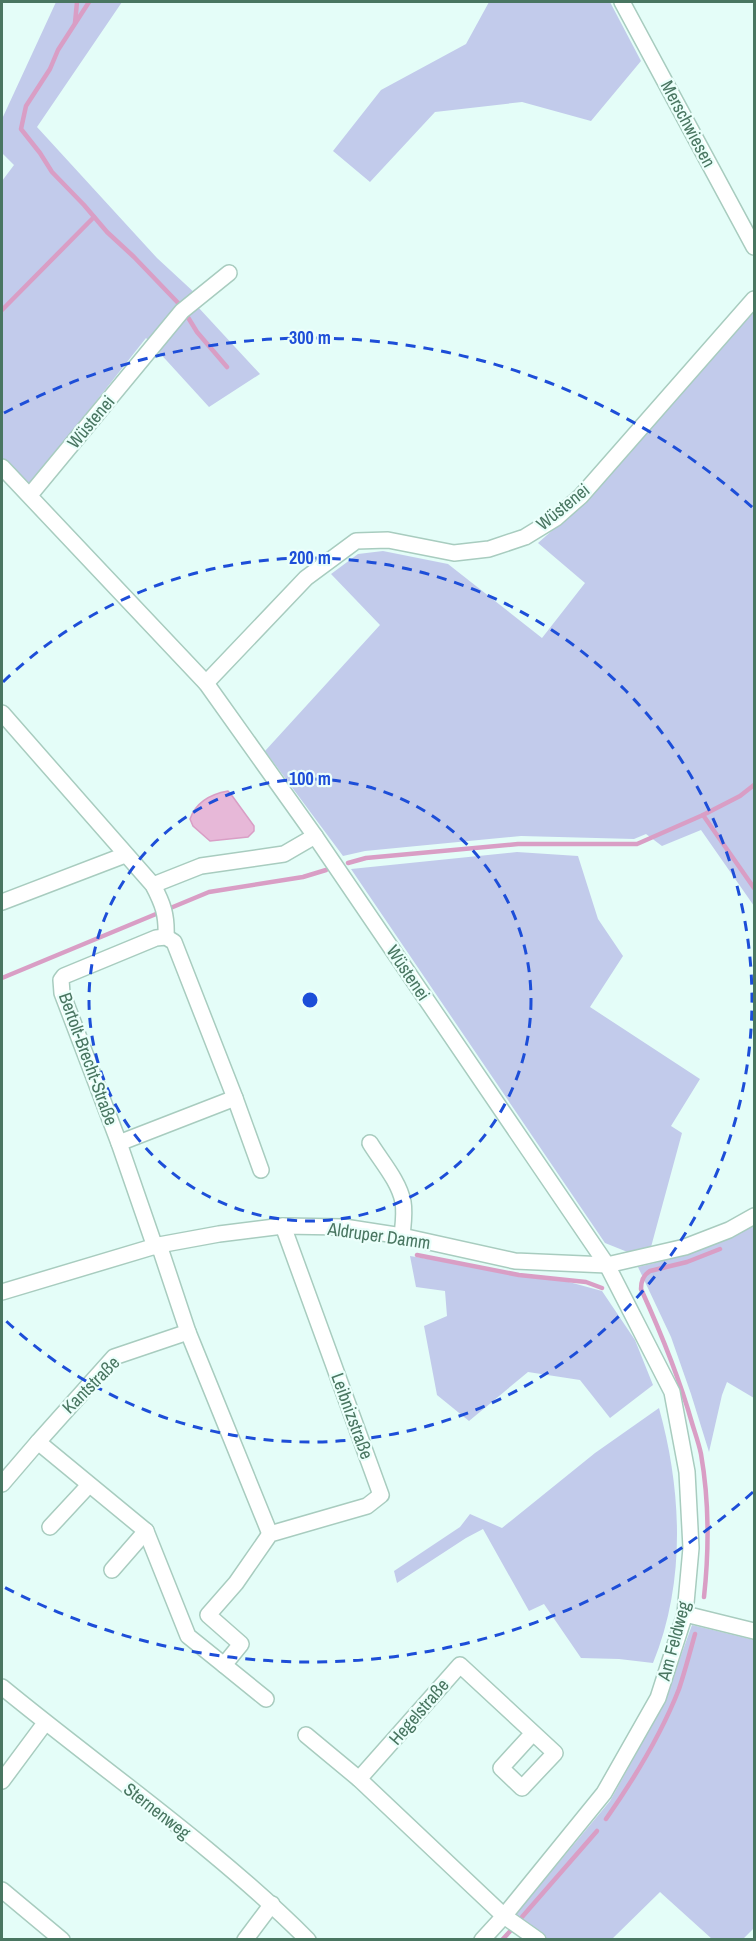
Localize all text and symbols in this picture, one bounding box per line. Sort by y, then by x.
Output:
street label: Merschwiesen [655,76,722,172]
text: 300 m [289,325,331,350]
street label: Wüstenei [61,390,120,454]
street label: Wüstenei [531,477,595,536]
text: 200 m [289,545,331,570]
text: 100 m [289,766,331,791]
street label: Wüstenei [381,940,436,1005]
street label: Bertolt-Brecht-Straße [53,989,124,1129]
centre of rings [300,990,320,1010]
street label: Aldruper Damm [325,1216,432,1255]
street label: Kantstraße [56,1350,125,1419]
street label: Leibnizstraße [325,1369,380,1463]
street label: Am Feldweg [651,1598,696,1684]
street label: Hegelstraße [383,1673,454,1750]
street label: Sternenweg [119,1777,197,1845]

